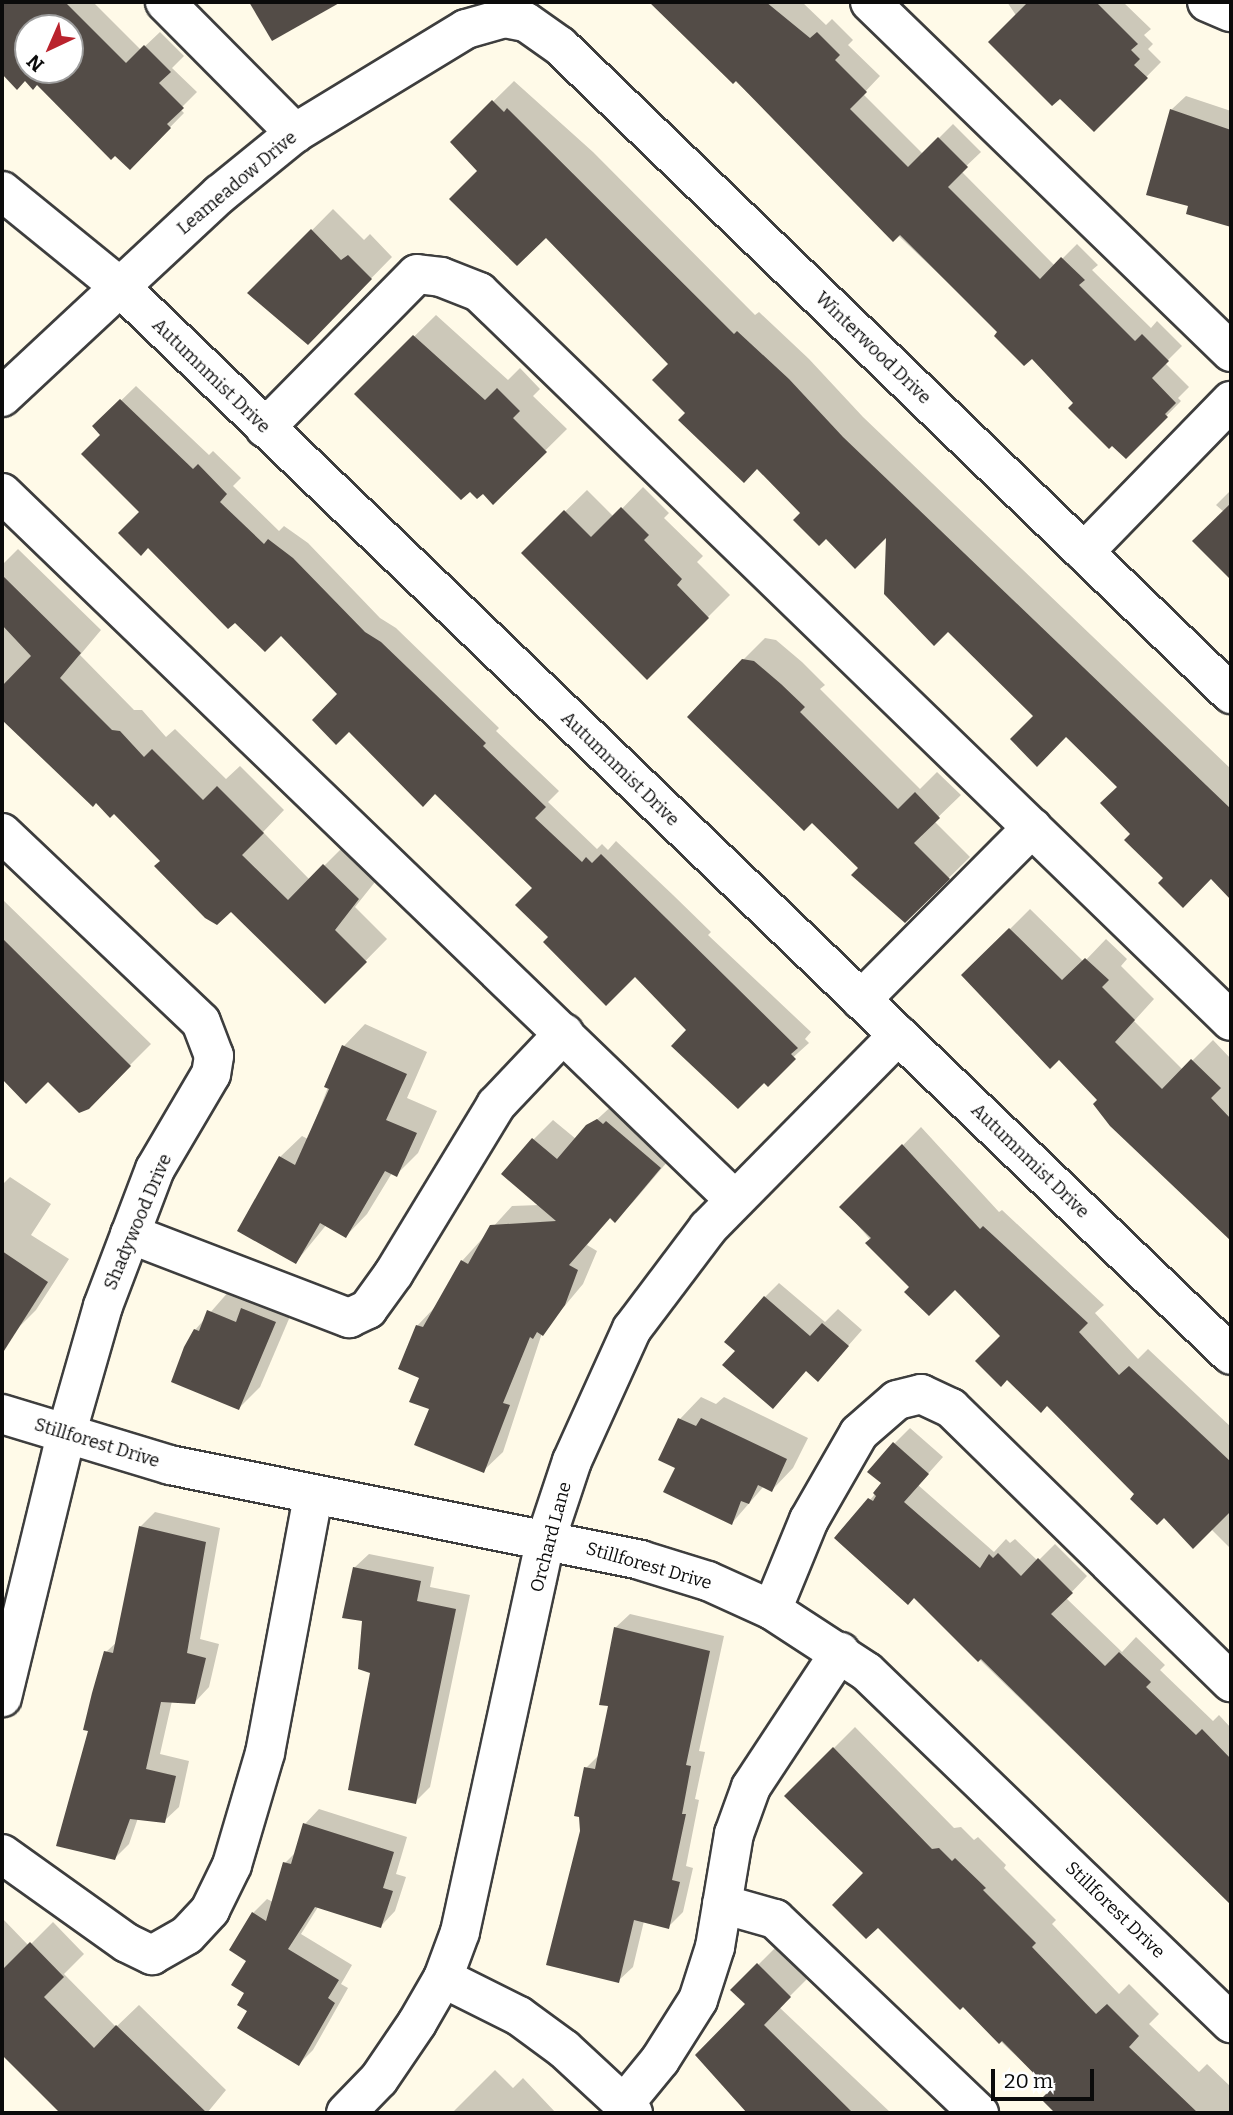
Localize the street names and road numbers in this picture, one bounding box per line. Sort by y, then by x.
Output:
street label: Leameadow Drive [173,127,301,239]
street label: Winterwood Drive [811,287,935,409]
street label: Autumnmist Drive [148,314,274,438]
street label: Autumnmist Drive [557,707,683,831]
street label: Autumnmist Drive [967,1099,1093,1223]
street label: Shadywood Drive [100,1151,176,1293]
street label: Stillforest Drive [32,1414,162,1472]
street label: Orchard Lane [526,1480,576,1594]
street label: Stillforest Drive [584,1538,714,1594]
street label: Stillforest Drive [1061,1857,1169,1963]

